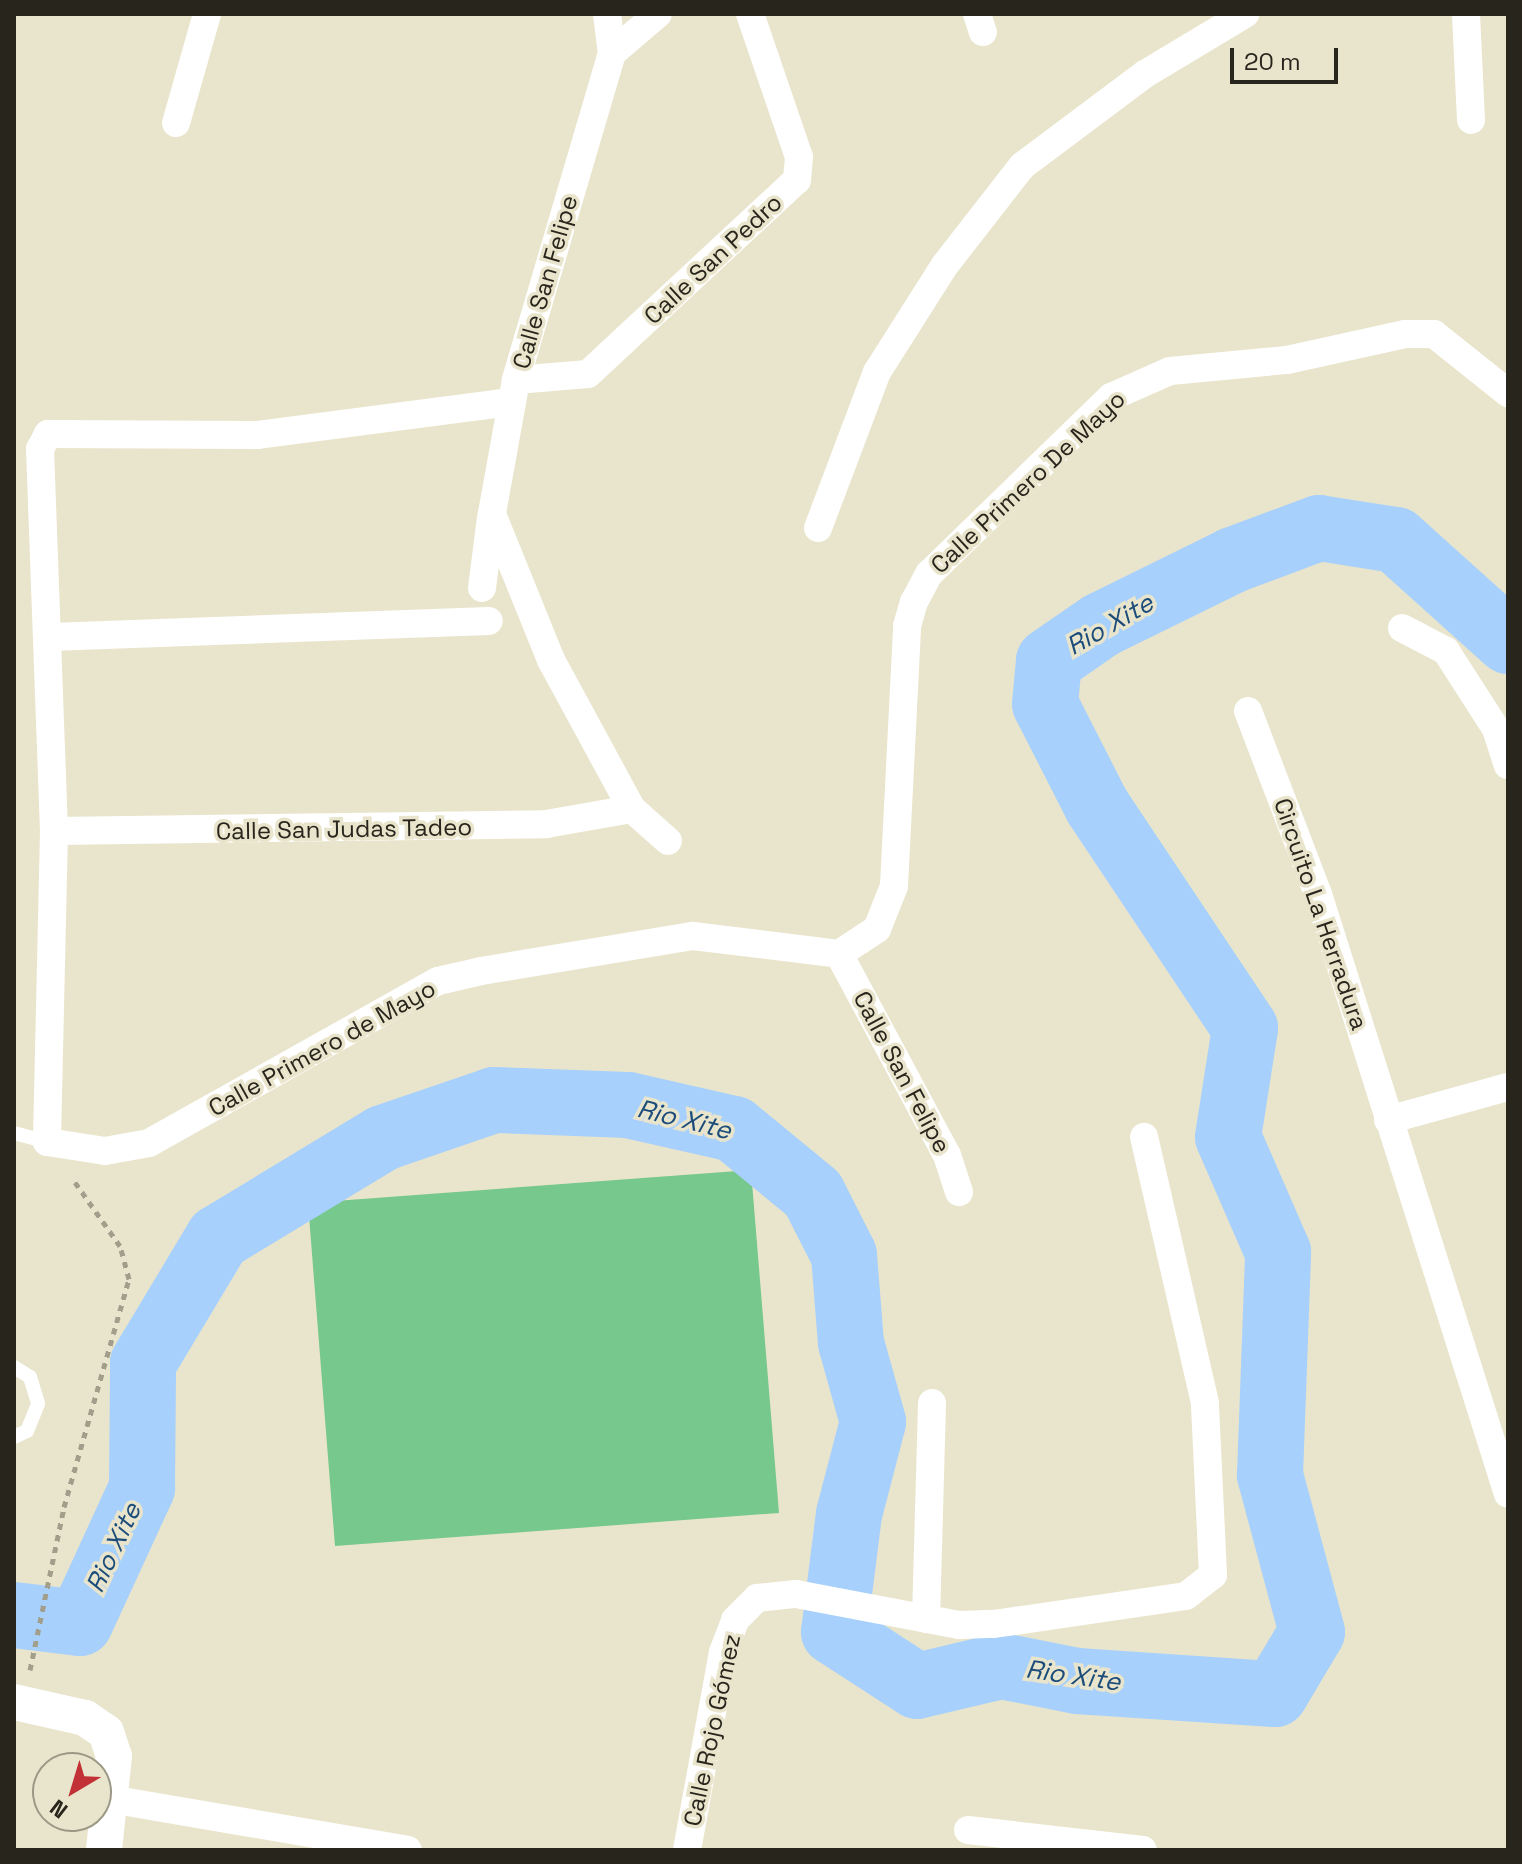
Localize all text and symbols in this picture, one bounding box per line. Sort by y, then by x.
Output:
scale bar [1234,32,1342,82]
text: 20 m [1244,46,1301,77]
street label: Calle San Pedro [638,188,788,330]
street label: Calle San Felipe [506,192,584,372]
street label: Calle Primero De Mayo [925,384,1131,580]
water label: Rio Xite [1061,588,1159,662]
street label: Circuito La Herradura [1268,794,1374,1034]
street label: Calle San Judas Tadeo [215,812,473,846]
street label: Calle Primero de Mayo [204,974,440,1122]
street label: Calle San Felipe [847,986,957,1158]
water label: Rio Xite [634,1093,734,1147]
water label: Rio Xite [80,1498,148,1598]
street label: Calle Rojo Gómez [678,1631,746,1829]
water label: Rio Xite [1024,1654,1122,1698]
north arrow [32,1752,112,1832]
text: N [44,1794,73,1825]

